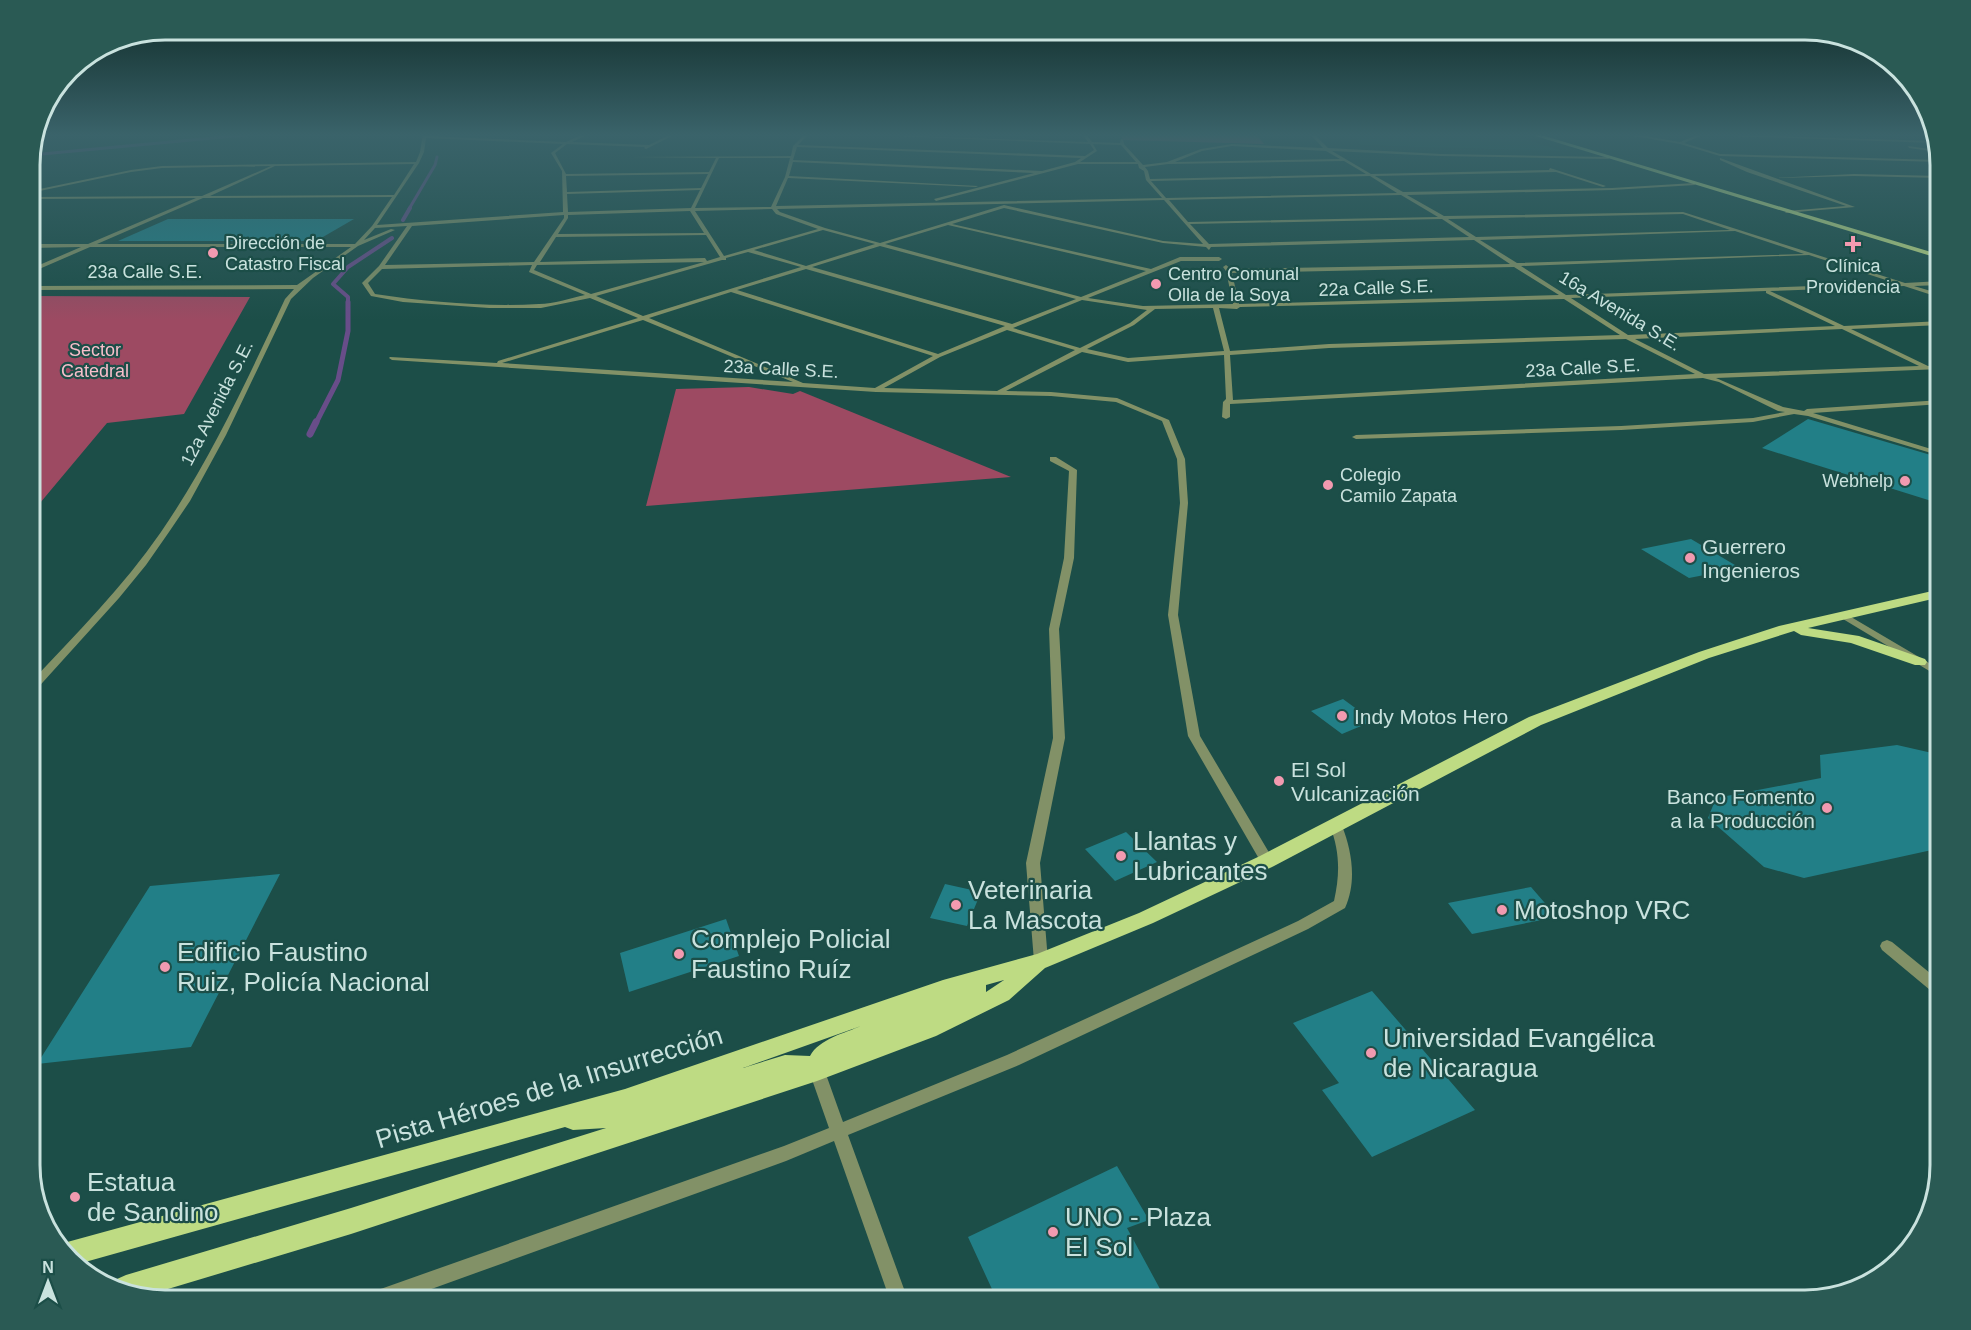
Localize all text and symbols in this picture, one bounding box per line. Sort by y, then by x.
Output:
place label: Dirección de Catastro Fiscal [225,233,345,274]
marker: Clínica Providencia [1844,235,1862,253]
marker: Dirección de Catastro Fiscal [206,246,220,260]
place label: Clínica Providencia [1806,256,1901,297]
street label: 23a Calle S.E. [87,262,203,282]
place label: Centro Comunal Olla de la Soya [1168,264,1299,305]
street label: 16a Avenida S.E. [1556,267,1684,355]
street label: 22a Calle S.E. [1318,276,1434,300]
marker: Centro Comunal Olla de la Soya [1149,277,1163,291]
street label: 12a Avenida S.E. [177,337,257,469]
park label: Sector Catedral [61,340,129,381]
street label: 23a Calle S.E. [1525,355,1641,381]
street label: 23a Calle S.E. [723,356,839,382]
place label: Colegio Camilo Zapata [1340,465,1458,506]
place label: Webhelp [1822,471,1893,491]
marker: Webhelp [1898,474,1912,488]
marker: Colegio Camilo Zapata [1321,478,1335,492]
place label: Guerrero Ingenieros [1702,535,1800,582]
marker: Guerrero Ingenieros [1683,551,1697,565]
place label: Indy Motos Hero [1354,705,1508,728]
marker: Indy Motos Hero [1335,709,1349,723]
place label: El Sol Vulcanización [1291,758,1420,805]
marker: El Sol Vulcanización [1272,774,1286,788]
place label: Banco Fomento a la Producción [1667,785,1815,832]
marker: Banco Fomento a la Producción [1820,801,1834,815]
place label: Llantas y Lubricantes [1133,826,1267,886]
marker: Llantas y Lubricantes [1114,849,1128,863]
place label: Veterinaria La Mascota [968,875,1103,935]
place label: Motoshop VRC [1514,895,1690,925]
marker: Veterinaria La Mascota [949,898,963,912]
marker: Motoshop VRC [1495,903,1509,917]
place label: Complejo Policial Faustino Ruíz [691,924,890,984]
place label: Edificio Faustino Ruiz, Policía Nacional [177,937,430,997]
marker: Complejo Policial Faustino Ruíz [672,947,686,961]
marker: Edificio Faustino Ruiz, Policía Nacional [158,960,172,974]
street label: Pista Héroes de la Insurrección [372,1020,726,1154]
place label: Universidad Evangélica de Nicaragua [1383,1023,1655,1083]
marker: Universidad Evangélica de Nicaragua [1364,1046,1378,1060]
place label: Estatua de Sandino [87,1167,219,1227]
marker: Estatua de Sandino [68,1190,82,1204]
place label: UNO - Plaza El Sol [1065,1202,1211,1262]
marker: UNO - Plaza El Sol [1046,1225,1060,1239]
north arrow [18,1252,78,1312]
text: N [42,1259,54,1276]

